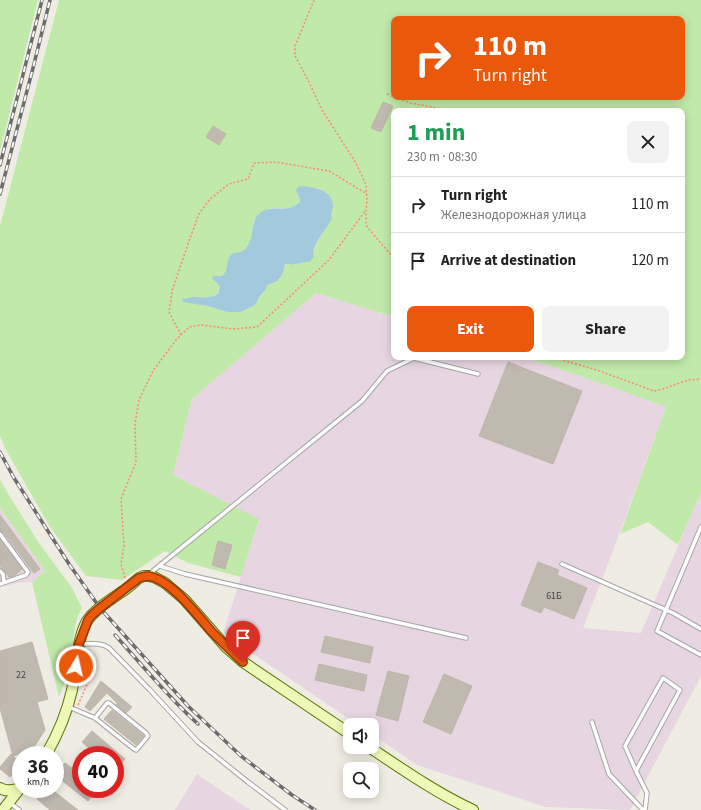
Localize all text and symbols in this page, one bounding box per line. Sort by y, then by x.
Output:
text: 110 m [473,26,547,66]
icon: right [407,32,459,84]
text: Turn right [473,63,547,88]
text: 1 min [407,115,465,150]
button: close [627,121,669,163]
text: 230 m · 08:30 [407,148,477,166]
text: Turn right [441,185,507,206]
icon: right [407,194,429,216]
text: 110 m [631,194,669,215]
text: Железнодорожная улица [441,206,586,224]
icon: arrive [407,250,429,272]
text: Arrive at destination [441,250,576,271]
text: 120 m [631,250,669,271]
button: Exit [407,306,534,352]
button: Share [542,306,669,352]
house number: 61Б [546,589,562,603]
pin [226,621,260,662]
icon: arrive [232,627,254,649]
position arrow [55,645,97,687]
house number: 22 [16,668,26,682]
map controls [343,718,379,798]
button: sound [343,718,379,754]
speed limit sign: 40 [72,746,124,798]
text: 36 [27,753,49,781]
button: search [343,762,379,798]
text: km/h [27,775,49,789]

